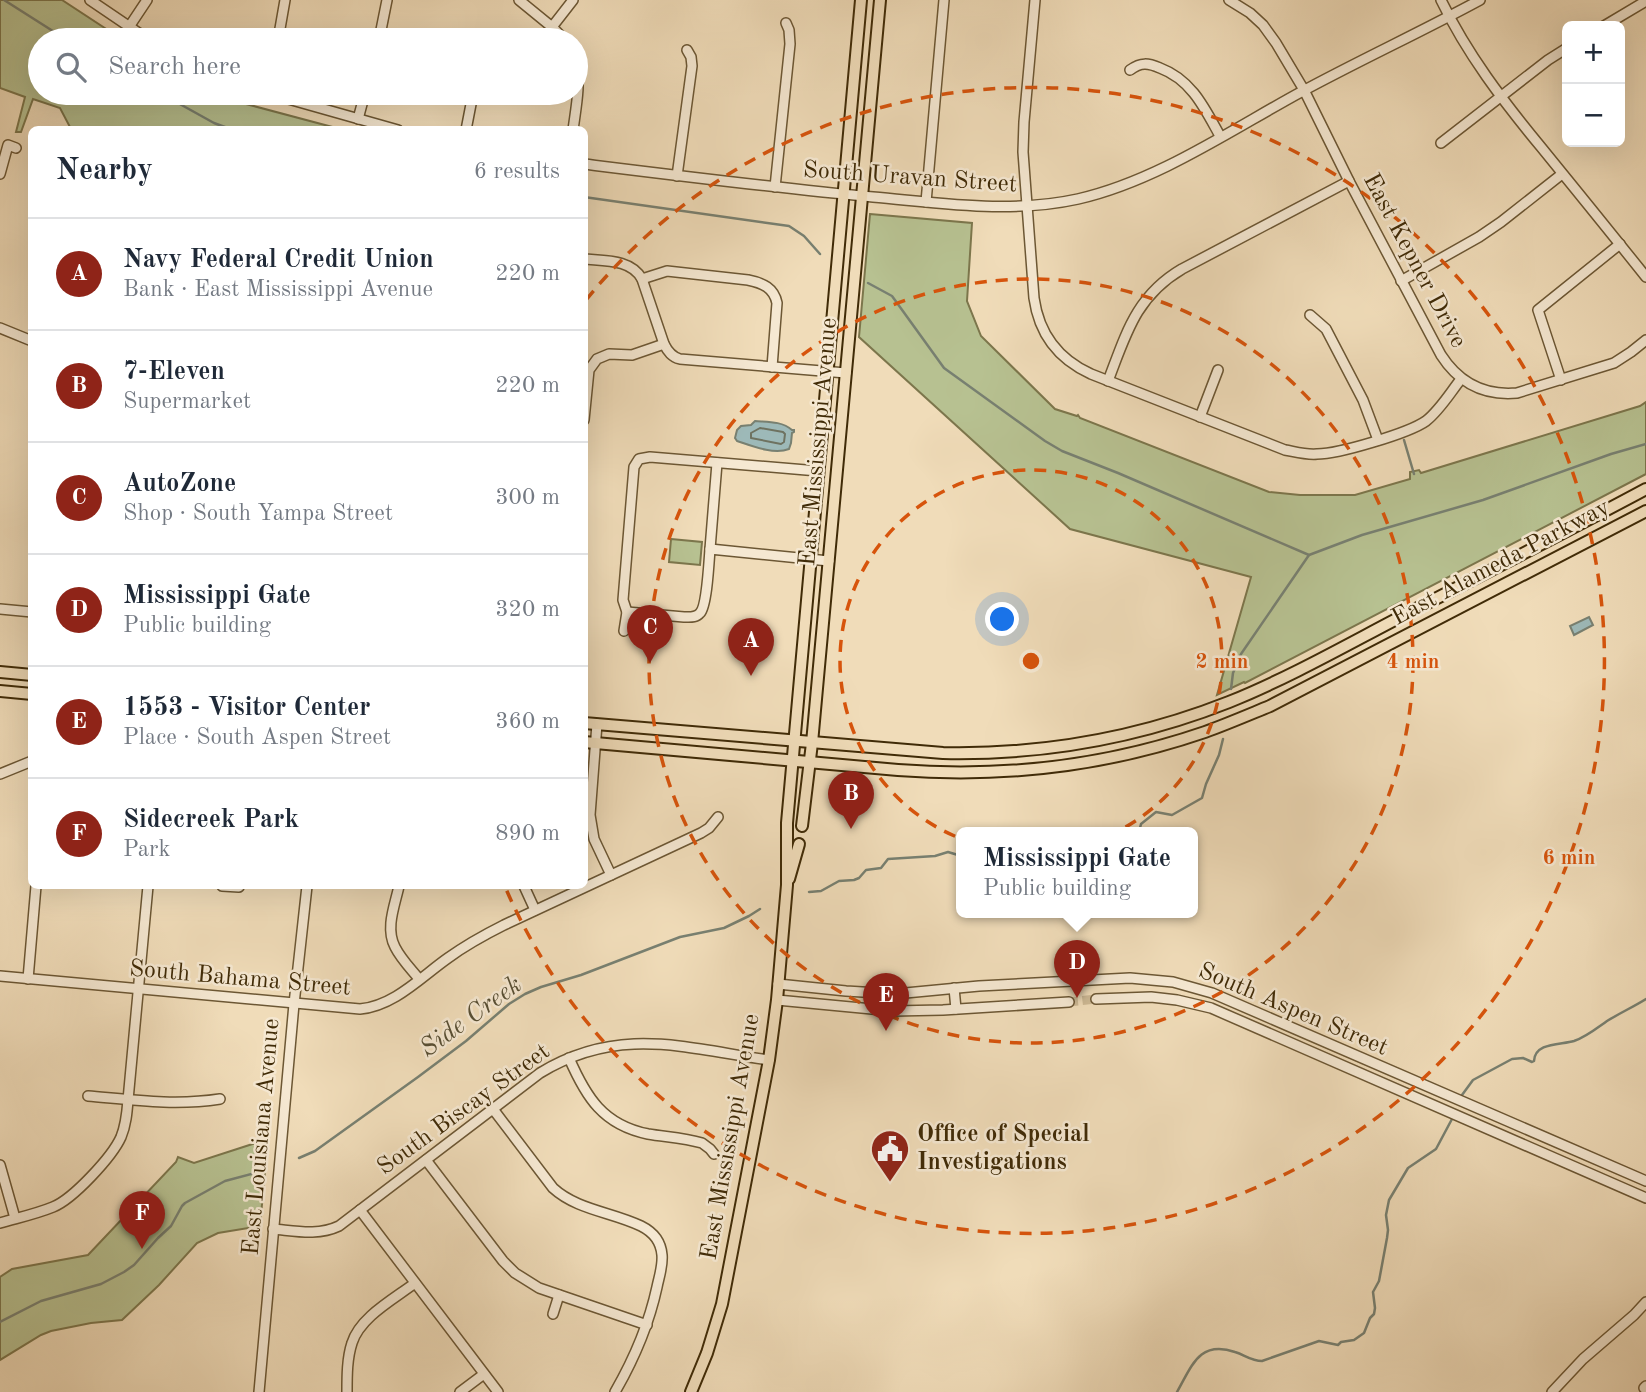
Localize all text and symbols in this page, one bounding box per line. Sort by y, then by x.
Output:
map controls [1562,21,1625,147]
button: + [1562,21,1625,84]
search box [28,28,588,105]
icon: search [52,48,90,86]
text: Search here [108,54,241,80]
button: − [1562,84,1625,147]
text: Nearby [56,156,153,186]
street label: South Uravan Street [802,159,1018,197]
text: 6 results [474,160,560,183]
street label: East Kepner Drive [1358,170,1470,352]
text: Navy Federal Credit Union [123,247,434,273]
text: A [70,262,88,285]
text: 220 m [495,262,560,285]
text: Bank · East Mississippi Avenue [123,278,433,301]
street label: East Mississippi Avenue [796,317,842,567]
text: 7-Eleven [123,359,225,385]
text: B [71,374,87,397]
text: 220 m [495,374,560,397]
text: Supermarket [123,390,251,413]
text: AutoZone [123,471,236,497]
text: C [71,486,87,509]
text: 300 m [495,486,560,509]
street label: East Alameda Parkway [1388,495,1614,631]
text: Shop · South Yampa Street [123,502,393,525]
text: Mississippi Gate [123,583,311,609]
text: D [70,598,88,621]
text: 320 m [495,598,560,621]
your location [985,602,1019,636]
pin: C [627,605,673,663]
text: Public building [123,614,271,637]
pin: A [728,618,774,676]
centre of rings [1019,649,1043,673]
text: 2 min [1196,652,1248,673]
text: 4 min [1387,652,1439,673]
text: 1553 - Visitor Center [123,695,371,721]
text: E [71,710,87,733]
text: 360 m [495,710,560,733]
text: Place · South Aspen Street [123,726,391,749]
pin: B [828,771,874,829]
text: Sidecreek Park [123,807,299,833]
text: F [71,822,87,845]
text: 890 m [495,822,560,845]
popup [956,827,1198,918]
text: Park [123,838,170,861]
text: Mississippi Gate [983,846,1171,872]
text: 6 min [1543,848,1595,869]
text: Public building [983,877,1131,900]
pin: D [1054,940,1100,998]
street label: South Bahama Street [128,957,352,1001]
street label: South Aspen Street [1195,959,1391,1061]
water label: Side Creek [415,971,527,1063]
pin: E [863,973,909,1031]
street label: East Mississippi Avenue [698,1012,764,1262]
street label: East Louisiana Avenue [240,1018,284,1256]
street label: South Biscay Street [374,1040,554,1180]
place label: Office of Special Investigations [917,1123,1090,1175]
public building icon: Office of Special Investigations [869,1128,911,1183]
pin: F [119,1191,165,1249]

